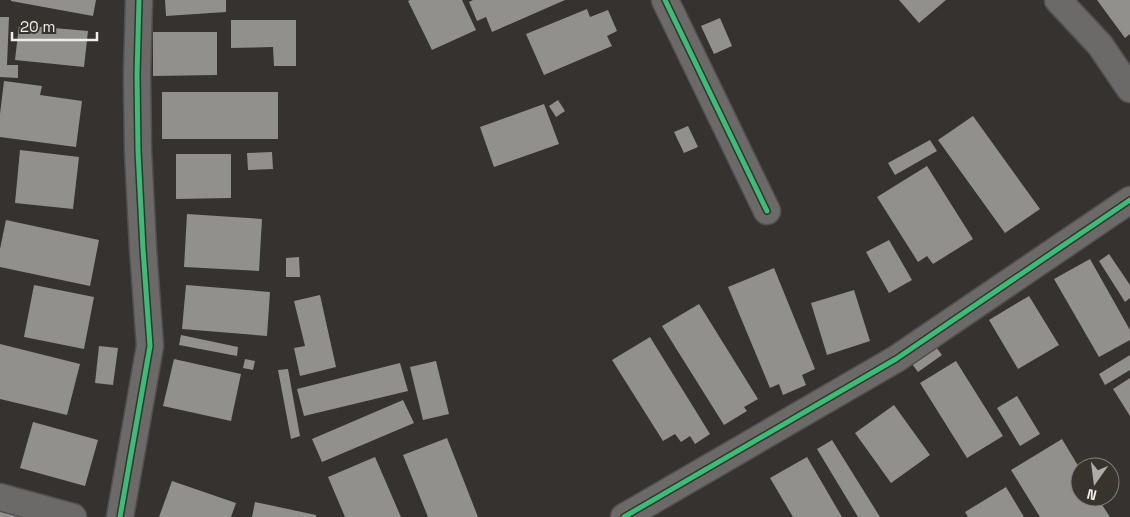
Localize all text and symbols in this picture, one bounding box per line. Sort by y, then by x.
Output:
scale bar [12,10,98,42]
text: 20 m [20,17,55,36]
north arrow [1070,457,1120,507]
text: N [1085,485,1099,504]

